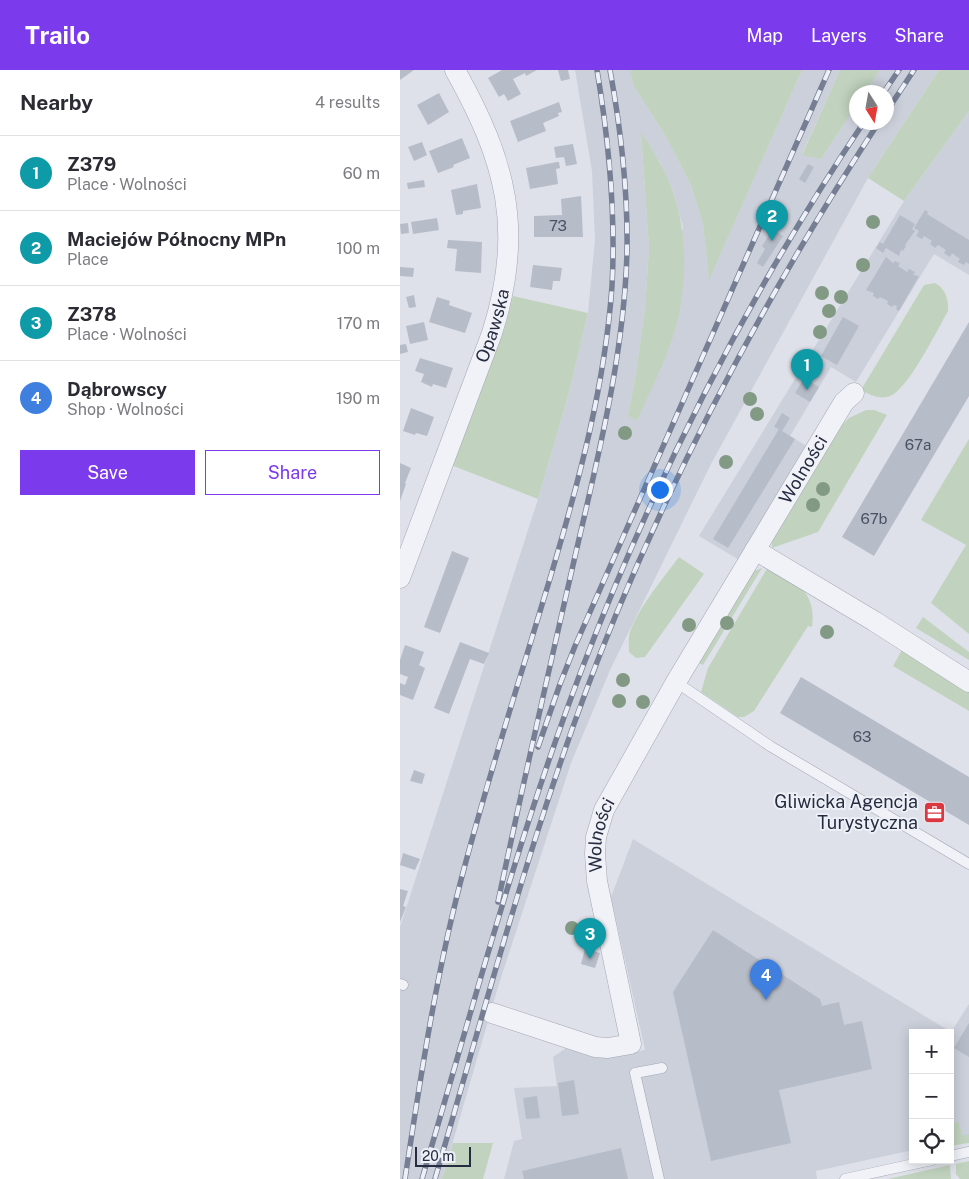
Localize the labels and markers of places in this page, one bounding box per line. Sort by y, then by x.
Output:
pin: 2 [756,200,788,241]
pin: 1 [791,349,823,390]
place label: Gliwicka Agencja Turystyczna [774,791,918,833]
office icon: Gliwicka Agencja Turystyczna [922,800,946,824]
pin: 3 [574,918,606,959]
pin: 4 [750,959,782,1000]

